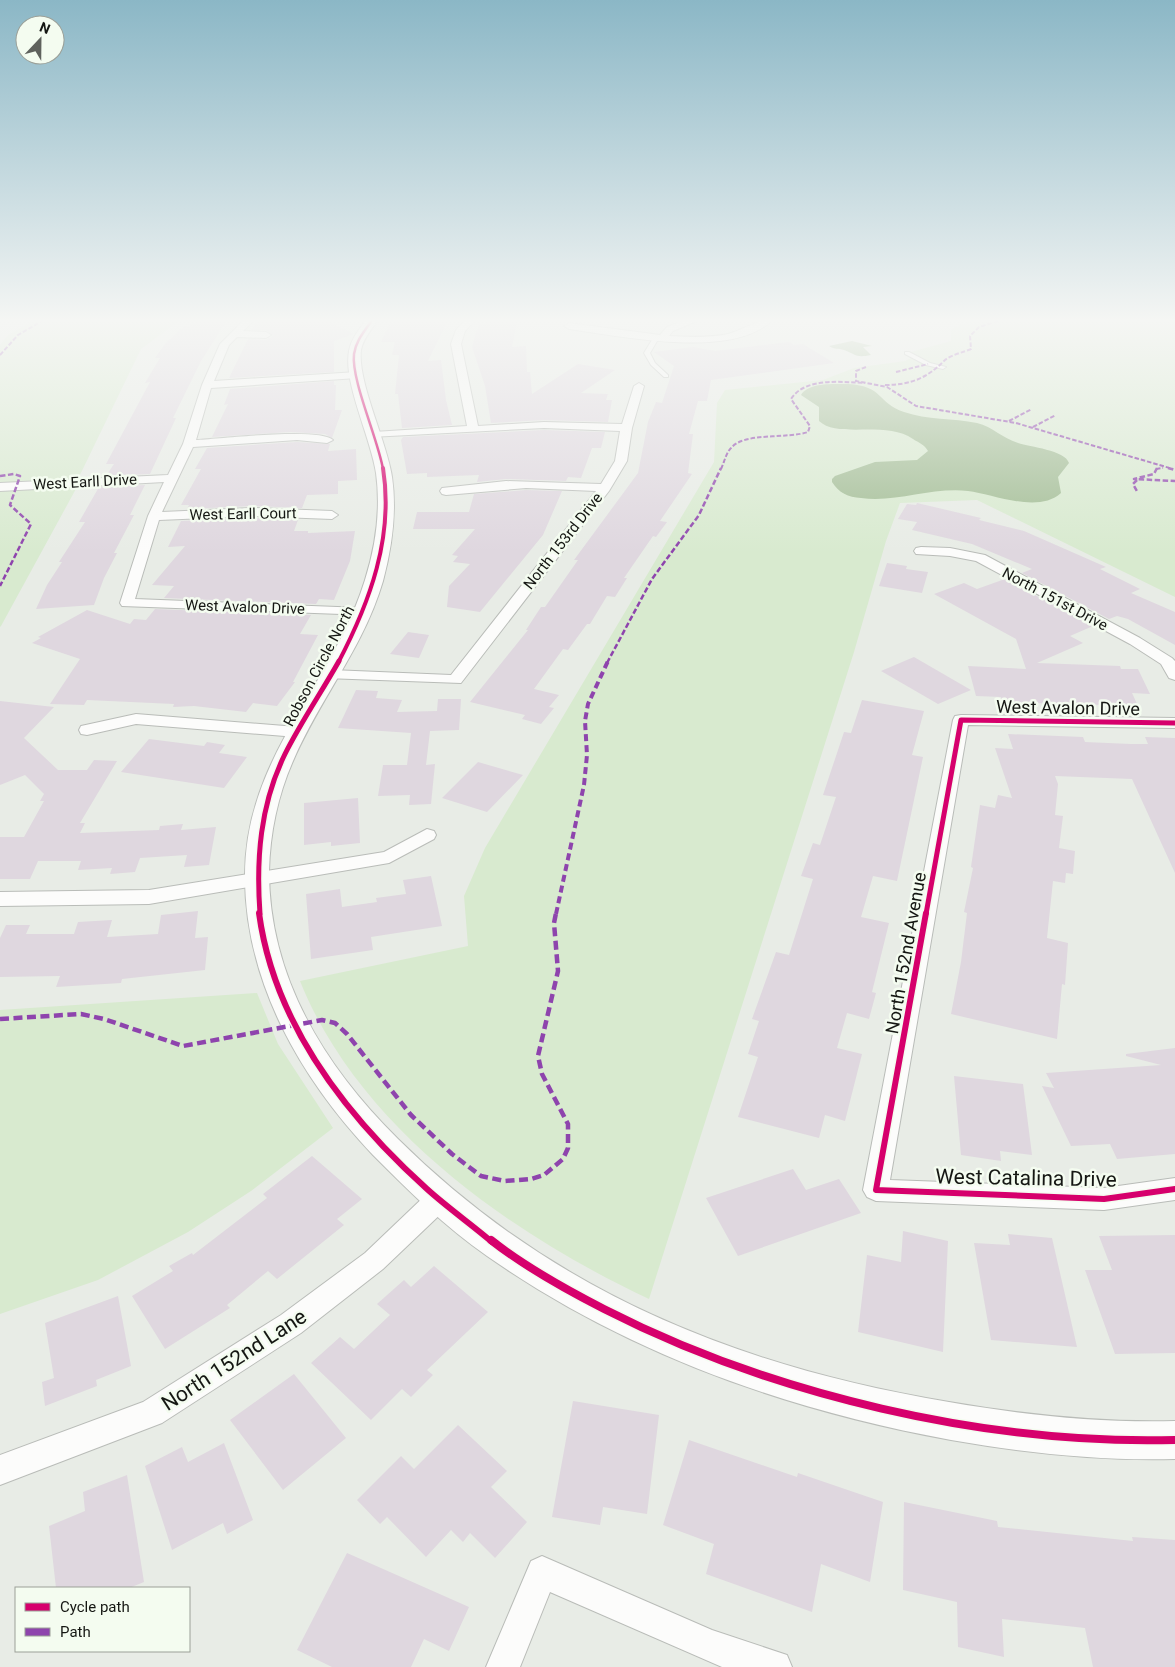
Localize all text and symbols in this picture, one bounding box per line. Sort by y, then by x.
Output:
north arrow [15,15,65,65]
text: N [37,19,52,37]
street label: West Earll Drive [33,470,137,494]
street label: North 153rd Drive [520,489,606,593]
street label: West Earll Court [189,504,297,524]
street label: North 151st Drive [999,564,1111,634]
street label: West Avalon Drive [185,596,305,618]
street label: Robson Circle North [280,603,358,729]
street label: West Avalon Drive [996,696,1140,719]
street label: North 152nd Avenue [881,870,930,1035]
street label: West Catalina Drive [935,1164,1117,1192]
street label: North 152nd Lane [157,1304,311,1416]
legend [15,1587,190,1652]
text: Cycle path [60,1598,130,1616]
text: Path [60,1623,91,1641]

